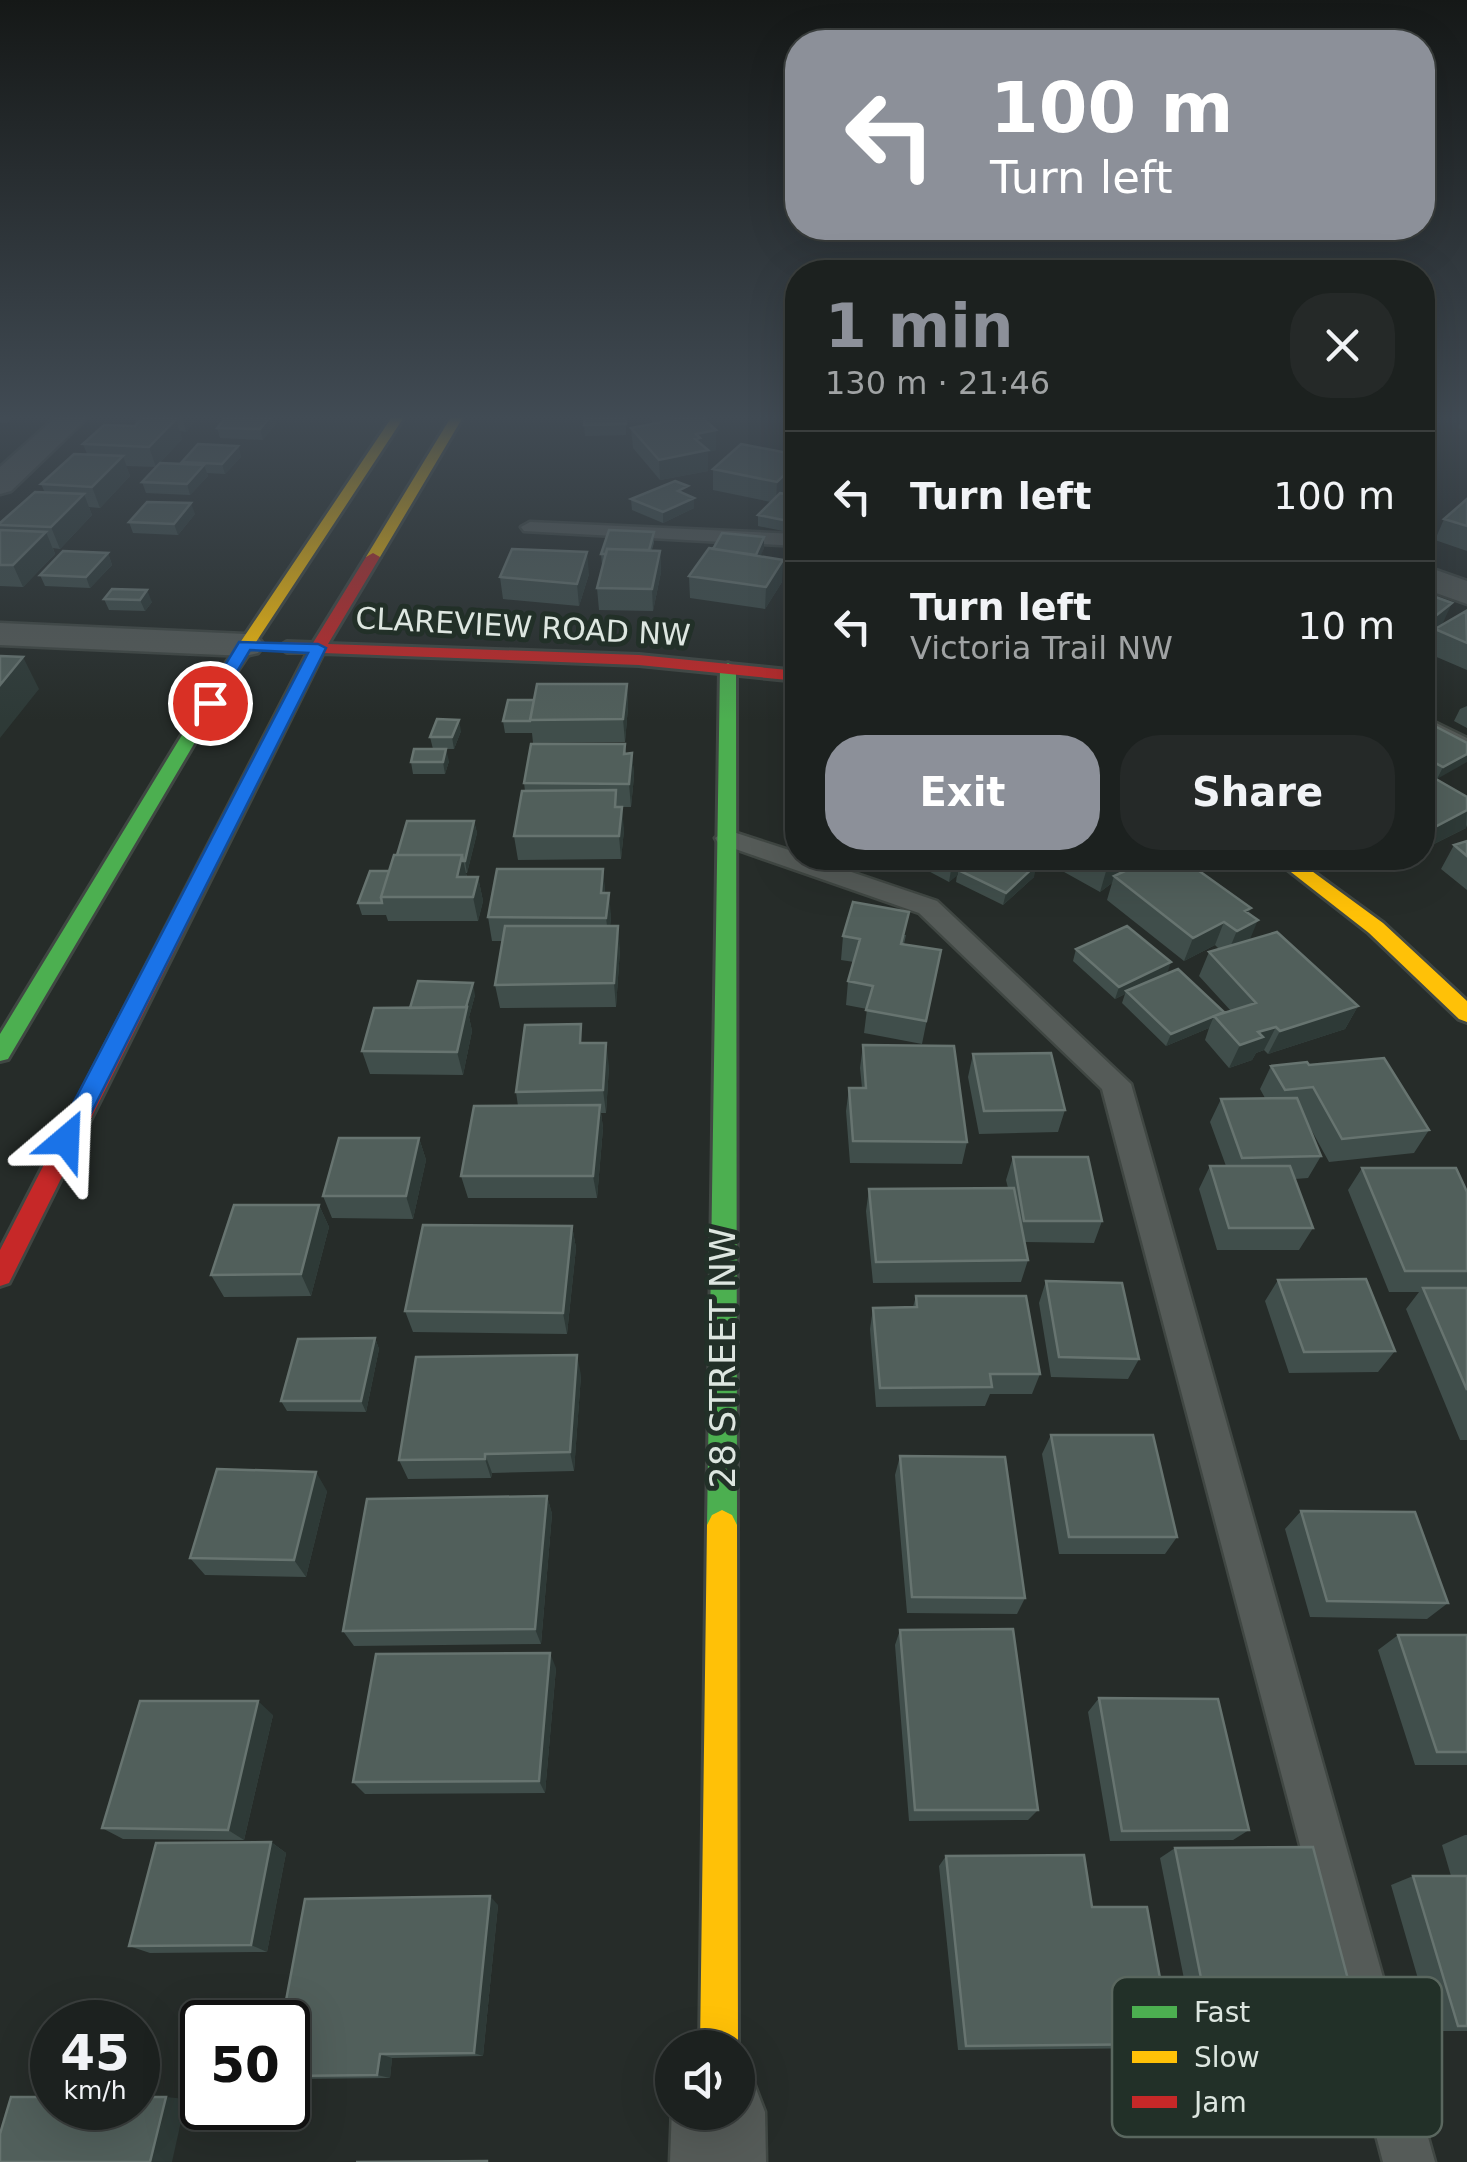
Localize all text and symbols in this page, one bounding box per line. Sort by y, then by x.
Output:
text: 100 m [990,67,1233,149]
icon: left [825,70,955,200]
text: Turn left [990,151,1173,204]
text: 1 min [825,291,1013,361]
button: close [1290,293,1395,398]
text: 130 m · 21:46 [825,364,1050,402]
icon: left [825,469,880,524]
text: Turn left [910,474,1091,518]
text: 100 m [1273,474,1395,518]
text: Turn left [910,585,1091,629]
icon: left [825,599,880,654]
street label: CLAREVIEW ROAD NW [355,600,691,653]
text: 10 m [1298,604,1395,648]
text: Victoria Trail NW [910,629,1173,667]
pin [168,661,253,746]
icon: arrive [183,676,238,731]
button: Exit [825,735,1100,850]
button: Share [1120,735,1395,850]
position arrow [14,1088,118,1192]
street label: 28 STREET NW [703,1227,743,1489]
legend [1112,1977,1442,2137]
text: Fast [1194,1996,1250,2029]
speed limit sign: 50 [180,2000,310,2130]
text: 45 [60,2024,130,2082]
map controls [655,2030,755,2130]
button: sound [655,2030,755,2130]
text: Slow [1194,2041,1260,2074]
text: km/h [63,2076,127,2105]
text: Jam [1192,2086,1247,2119]

